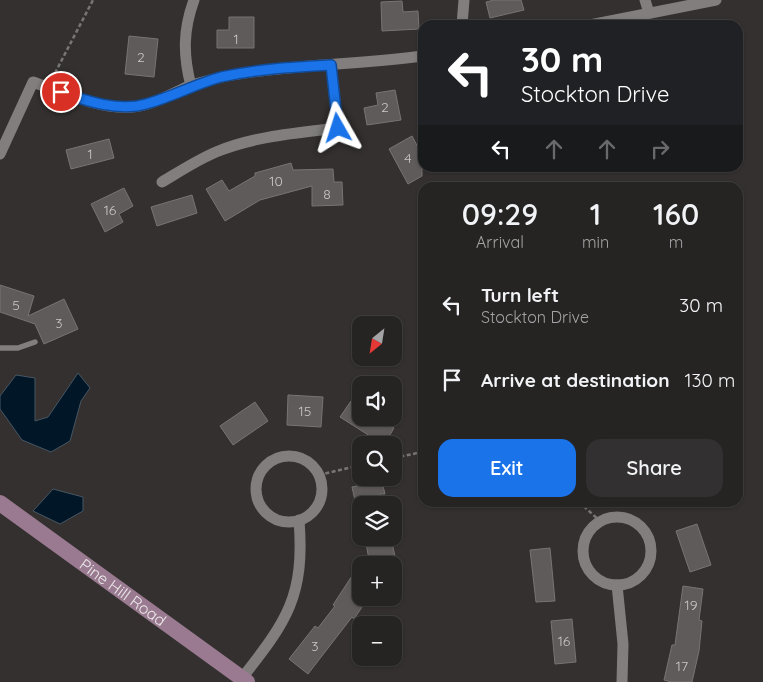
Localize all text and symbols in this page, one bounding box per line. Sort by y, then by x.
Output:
house number: 1 [233,30,239,48]
text: 30 m [521,37,603,81]
icon: left [438,40,503,105]
house number: 2 [137,48,145,66]
pin [40,71,82,113]
icon: arrive [47,78,75,106]
text: Stockton Drive [521,80,669,108]
house number: 2 [381,98,389,116]
position arrow [311,101,363,153]
icon: left [487,135,515,163]
icon: ahead [540,135,568,163]
icon: ahead [593,135,621,163]
icon: right [646,135,674,163]
house number: 1 [87,145,93,163]
house number: 4 [404,149,412,167]
house number: 10 [269,172,283,190]
house number: 8 [323,185,331,203]
text: 09:29 [462,195,538,233]
text: 1 [590,195,601,233]
text: 160 [653,195,699,233]
house number: 16 [104,201,117,219]
text: Arrival [476,232,524,252]
text: min [582,232,609,252]
text: m [669,232,683,252]
text: Turn left [481,283,559,307]
icon: left [438,291,466,319]
text: 30 m [679,293,723,317]
house number: 5 [12,296,20,314]
text: Stockton Drive [481,307,589,327]
house number: 3 [55,314,63,332]
north arrow [352,316,402,366]
map controls [352,316,402,666]
icon: arrive [438,366,466,394]
text: Arrive at destination [481,368,670,392]
text: 130 m [685,368,735,392]
button: sound [352,376,402,426]
house number: 15 [299,402,311,420]
button: search [352,436,402,486]
button: Exit [438,439,576,497]
button: Share [586,439,723,497]
button: layers [352,496,402,546]
street label: Pine Hill Road [76,554,170,630]
button: + [352,556,402,606]
house number: 19 [685,596,698,614]
button: − [352,616,402,666]
house number: 16 [558,632,571,650]
house number: 3 [311,637,319,655]
house number: 17 [676,657,688,675]

